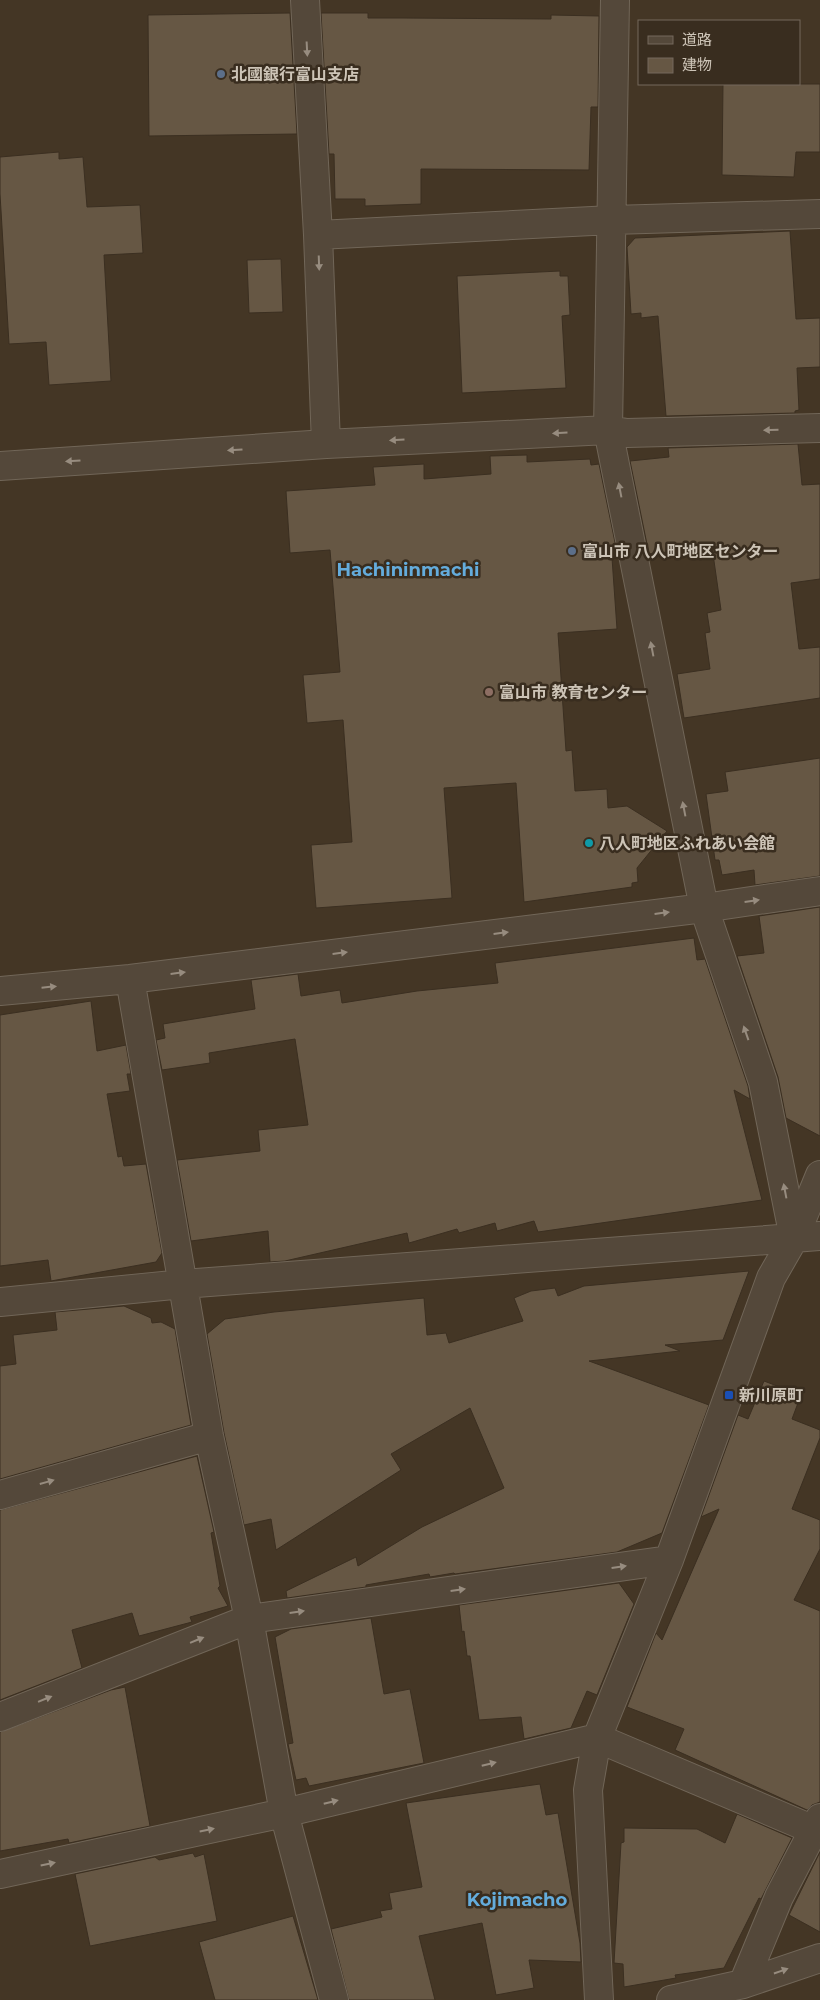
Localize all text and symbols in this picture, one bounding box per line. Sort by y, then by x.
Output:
legend [638,20,800,85]
text: 道路 [682,30,712,49]
one-way arrow [304,41,312,57]
text: 建物 [682,55,712,74]
place label: 北國銀行富山支店 [231,65,359,84]
marker: 北國銀行富山支店 [215,68,227,80]
one-way arrow [315,256,323,272]
one-way arrow [763,426,779,434]
one-way arrow [551,429,567,437]
one-way arrow [389,437,405,445]
one-way arrow [227,447,243,455]
one-way arrow [65,458,81,466]
one-way arrow [616,482,624,498]
place label: 富山市 八人町地区センター [582,542,779,561]
marker: 富山市 八人町地区センター [566,545,578,557]
district label: Hachininmachi [337,559,479,581]
one-way arrow [648,642,656,657]
place label: 富山市 教育センター [499,683,648,702]
marker: 富山市 教育センター [483,686,495,698]
one-way arrow [680,801,688,816]
place label: 八人町地区ふれあい会館 [599,834,775,853]
marker: 八人町地区ふれあい会館 [583,837,595,849]
one-way arrow [744,897,760,905]
one-way arrow [655,909,671,917]
one-way arrow [493,929,509,937]
one-way arrow [332,949,348,957]
one-way arrow [171,969,187,977]
one-way arrow [41,982,57,990]
one-way arrow [742,1025,750,1040]
one-way arrow [780,1182,788,1198]
place label: 新川原町 [739,1386,803,1405]
marker: 新川原町 [723,1389,735,1401]
one-way arrow [39,1478,54,1486]
one-way arrow [611,1563,627,1571]
one-way arrow [450,1586,466,1594]
one-way arrow [289,1608,305,1616]
one-way arrow [189,1635,204,1643]
one-way arrow [38,1695,53,1703]
one-way arrow [482,1760,497,1768]
one-way arrow [324,1798,339,1806]
one-way arrow [199,1826,214,1834]
one-way arrow [40,1860,55,1868]
district label: Kojimacho [467,1889,567,1911]
one-way arrow [774,1967,789,1974]

